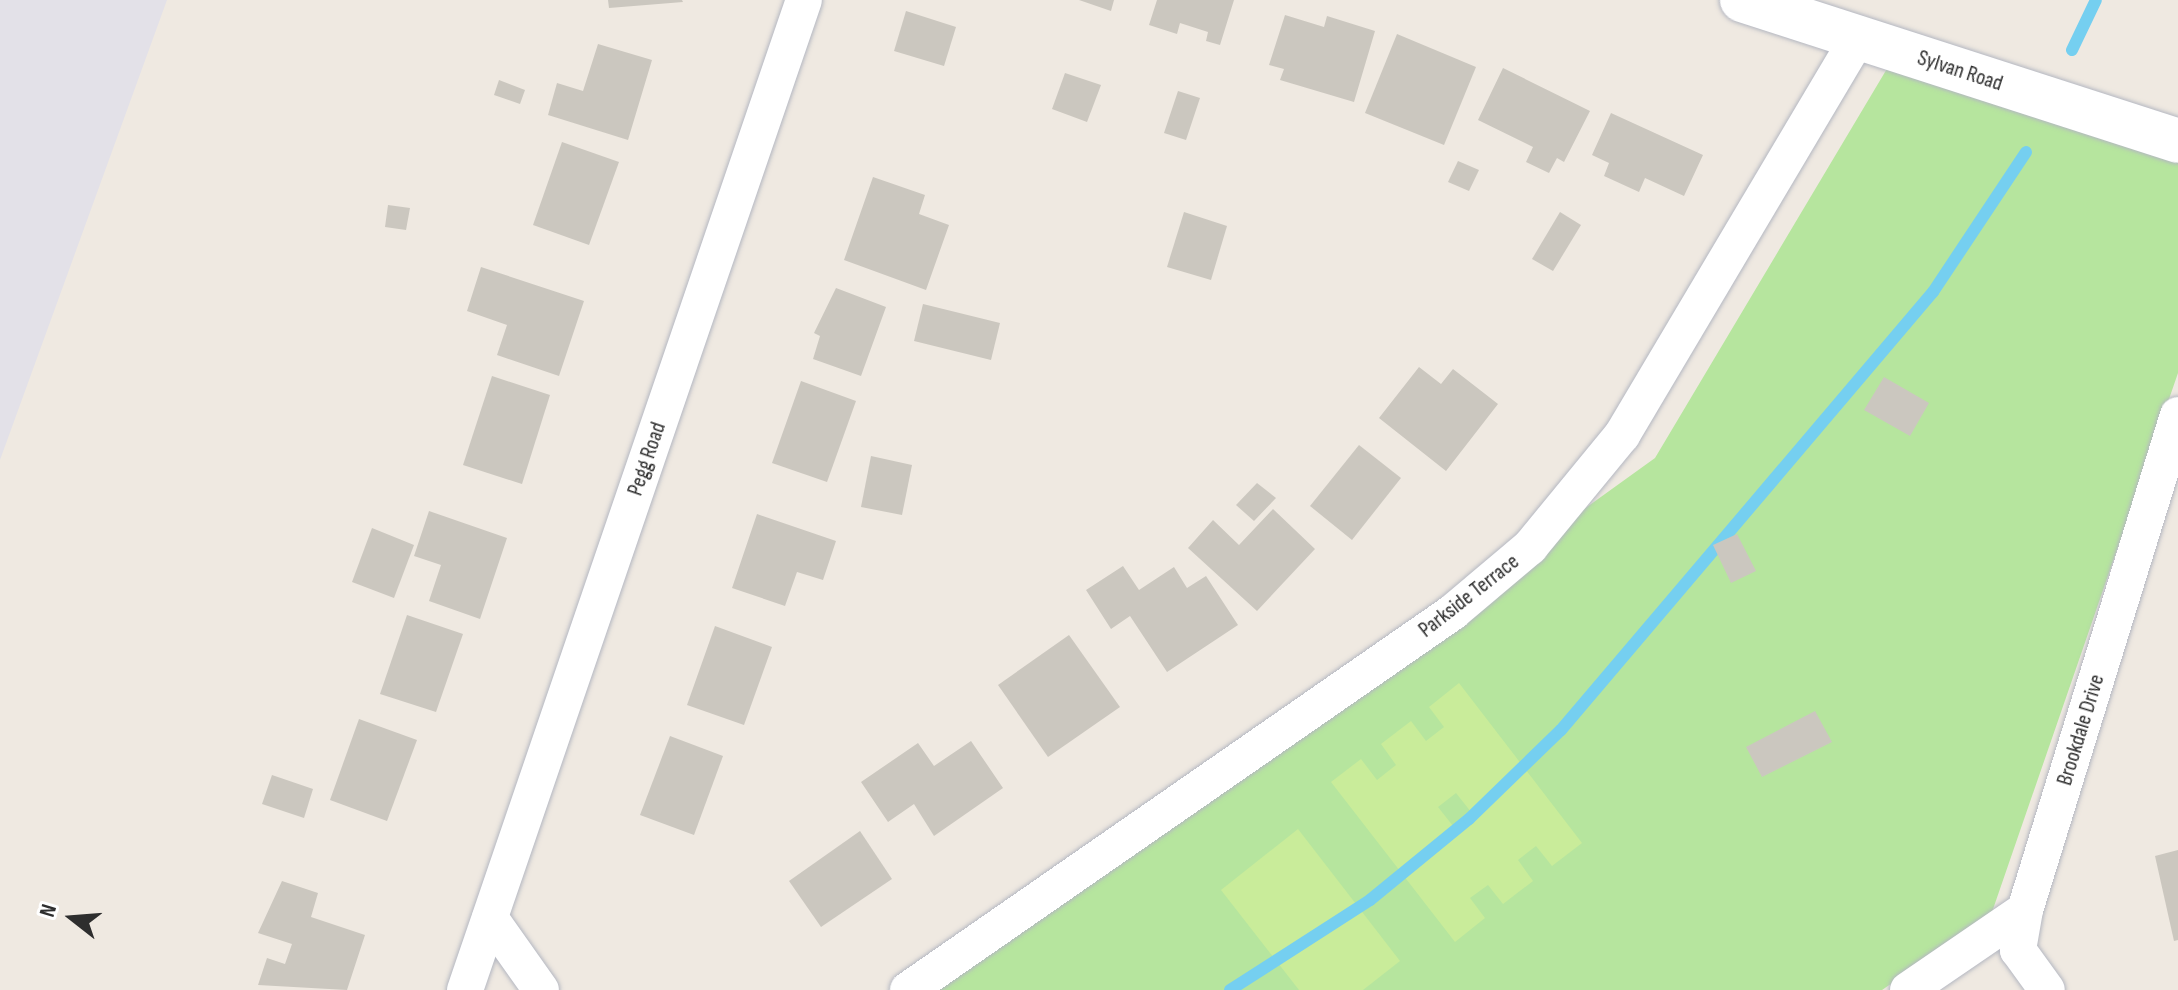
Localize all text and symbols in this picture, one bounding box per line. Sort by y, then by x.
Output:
street label: Sylvan Road [1914,45,2006,97]
street label: Pegg Road [622,419,672,499]
street label: Parkside Terrace [1414,549,1524,643]
street label: Brookdale Drive [2052,671,2110,789]
north arrow [32,878,112,958]
text: N [34,901,63,920]

